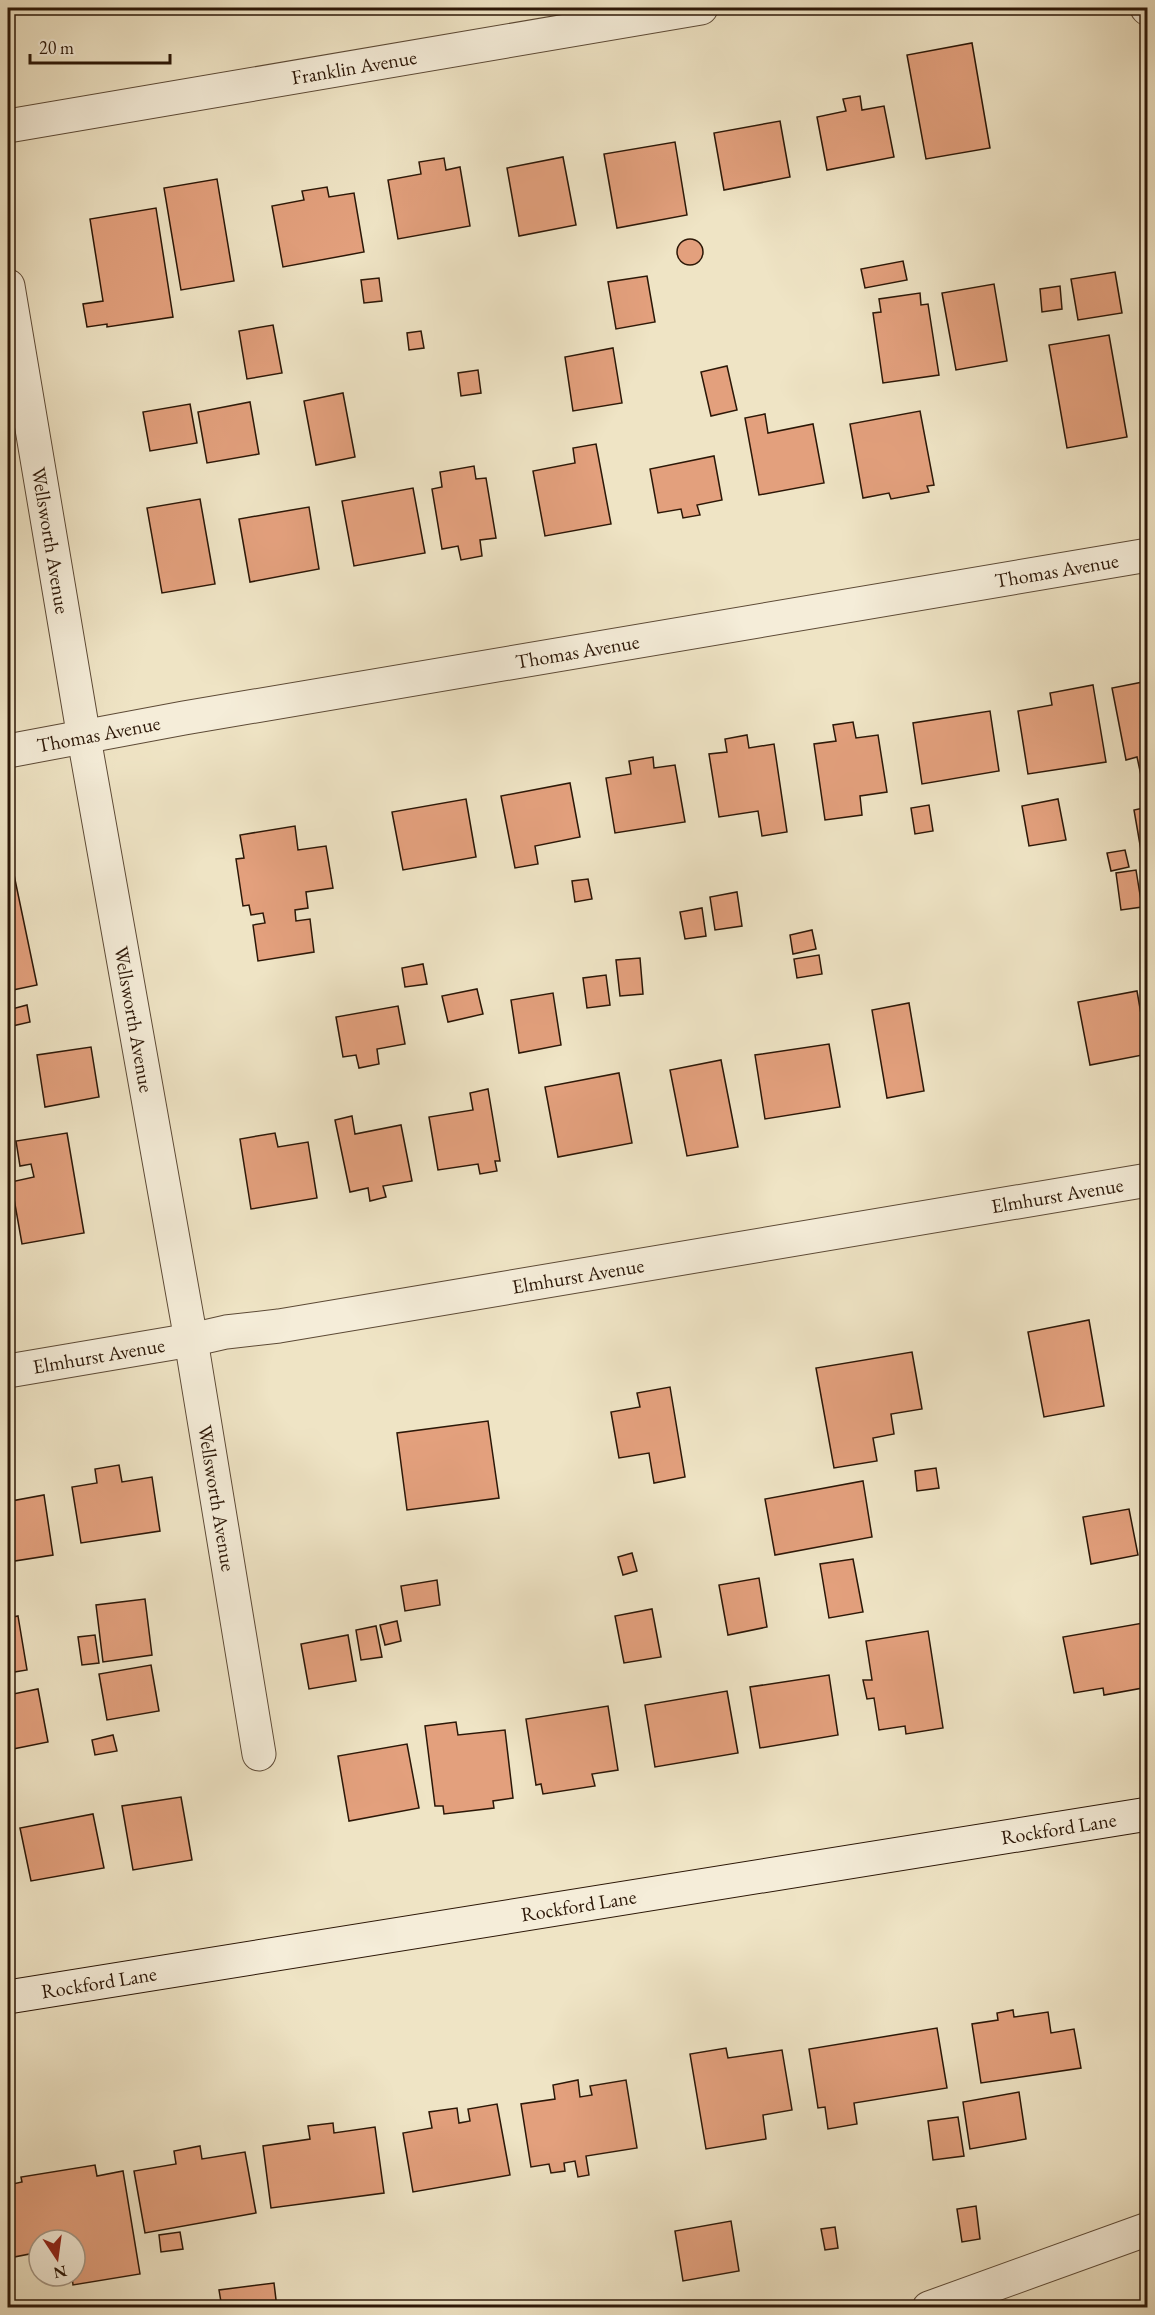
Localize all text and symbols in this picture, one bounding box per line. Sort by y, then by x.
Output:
scale bar [30,27,170,65]
text: 20 m [39,36,74,59]
street label: Franklin Avenue [289,44,419,91]
street label: Wellsworth Avenue [26,465,76,616]
street label: Thomas Avenue [993,547,1121,594]
street label: Thomas Avenue [514,628,641,675]
street label: Thomas Avenue [35,710,162,758]
street label: Wellsworth Avenue [108,944,160,1095]
street label: Elmhurst Avenue [989,1171,1125,1219]
street label: Elmhurst Avenue [510,1252,646,1300]
street label: Elmhurst Avenue [31,1332,167,1380]
street label: Wellsworth Avenue [192,1423,242,1573]
street label: Rockford Lane [999,1806,1118,1850]
street label: Rockford Lane [519,1883,638,1927]
street label: Rockford Lane [39,1960,159,2004]
north arrow [27,2228,87,2288]
text: N [52,2260,69,2284]

